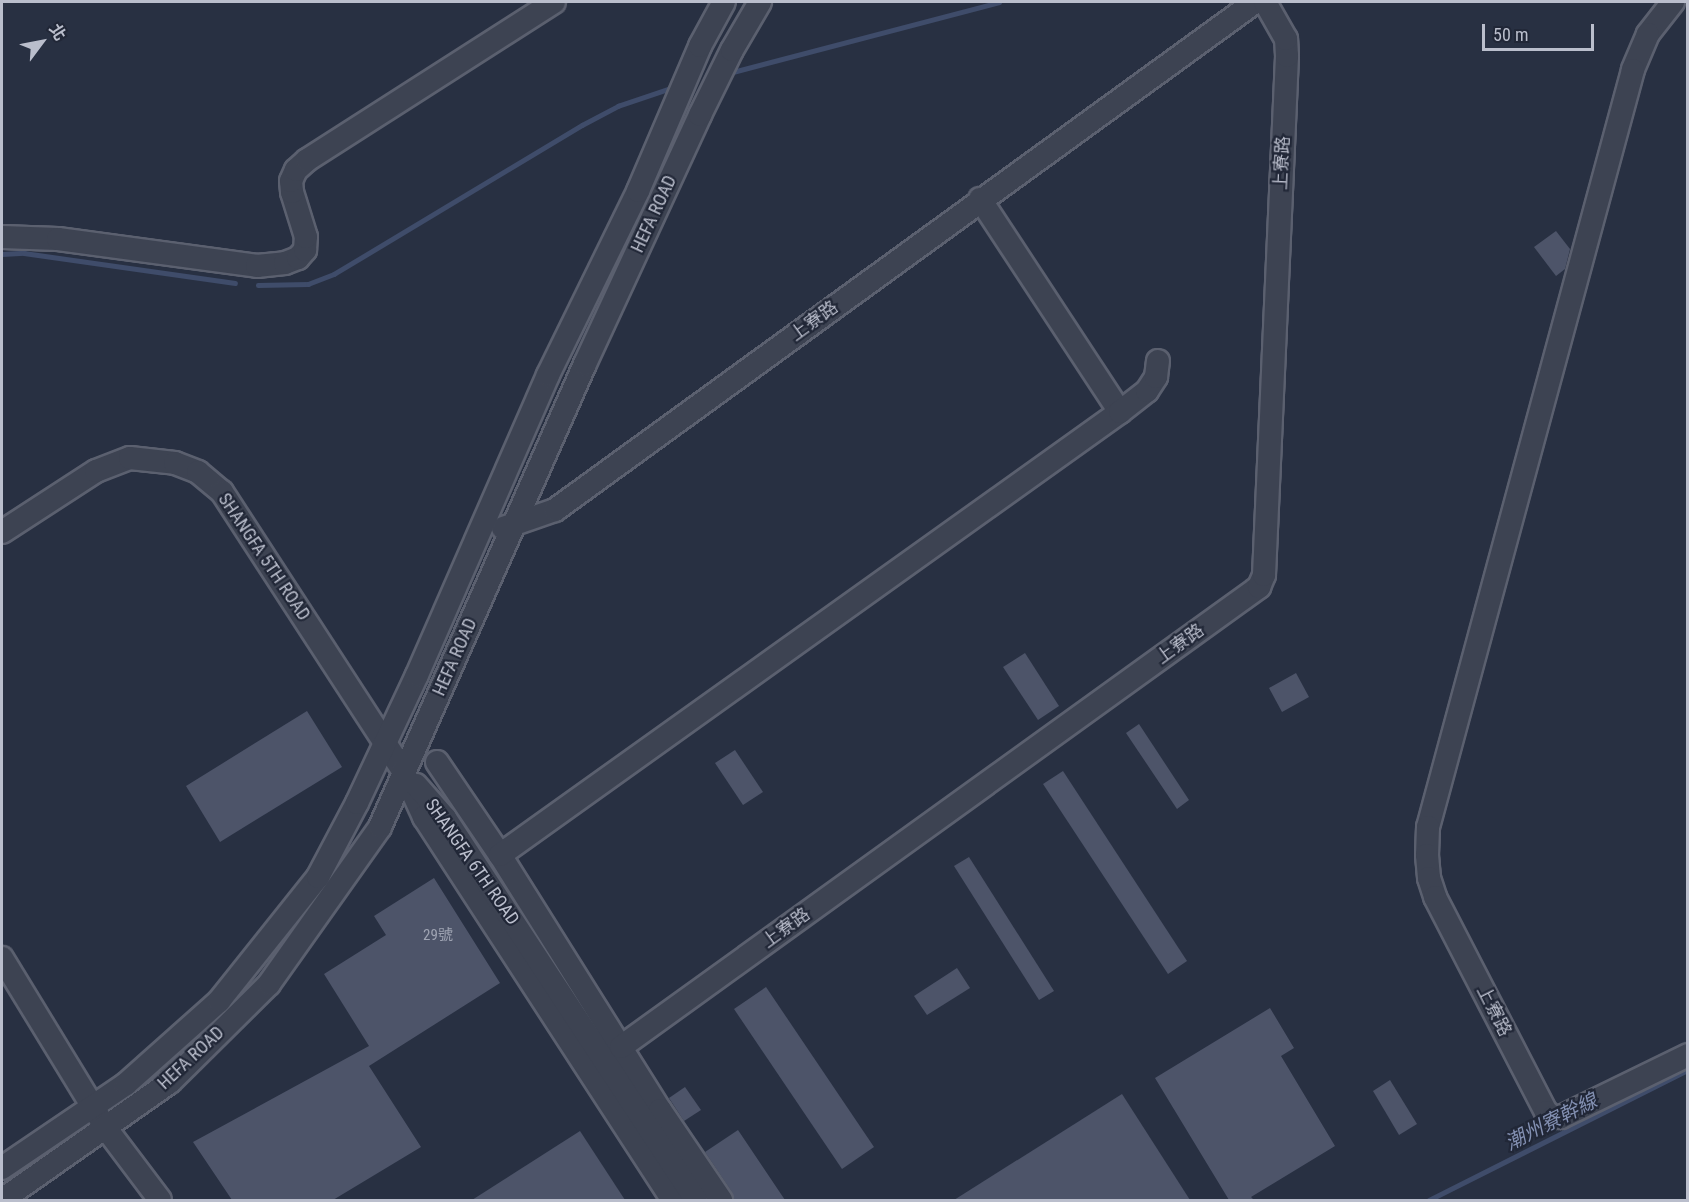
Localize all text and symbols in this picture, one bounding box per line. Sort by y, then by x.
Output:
north arrow [12,12,72,72]
scale bar [1485,12,1598,50]
text: 北 [45,20,70,44]
text: 50 m [1493,24,1528,45]
street label: 上寮路 [1270,135,1294,191]
street label: HEFA ROAD [627,172,681,256]
street label: 上寮路 [786,296,842,346]
street label: SHANGFA 5TH ROAD [213,489,315,625]
street label: HEFA ROAD [428,615,482,699]
street label: 上寮路 [1152,619,1208,669]
street label: SHANGFA 6TH ROAD [420,795,524,929]
street label: 上寮路 [758,903,814,953]
house number: 29號 [423,927,453,945]
street label: 上寮路 [1472,982,1516,1040]
street label: HEFA ROAD [153,1022,229,1094]
water label: 潮州寮幹線 [1501,1089,1601,1155]

